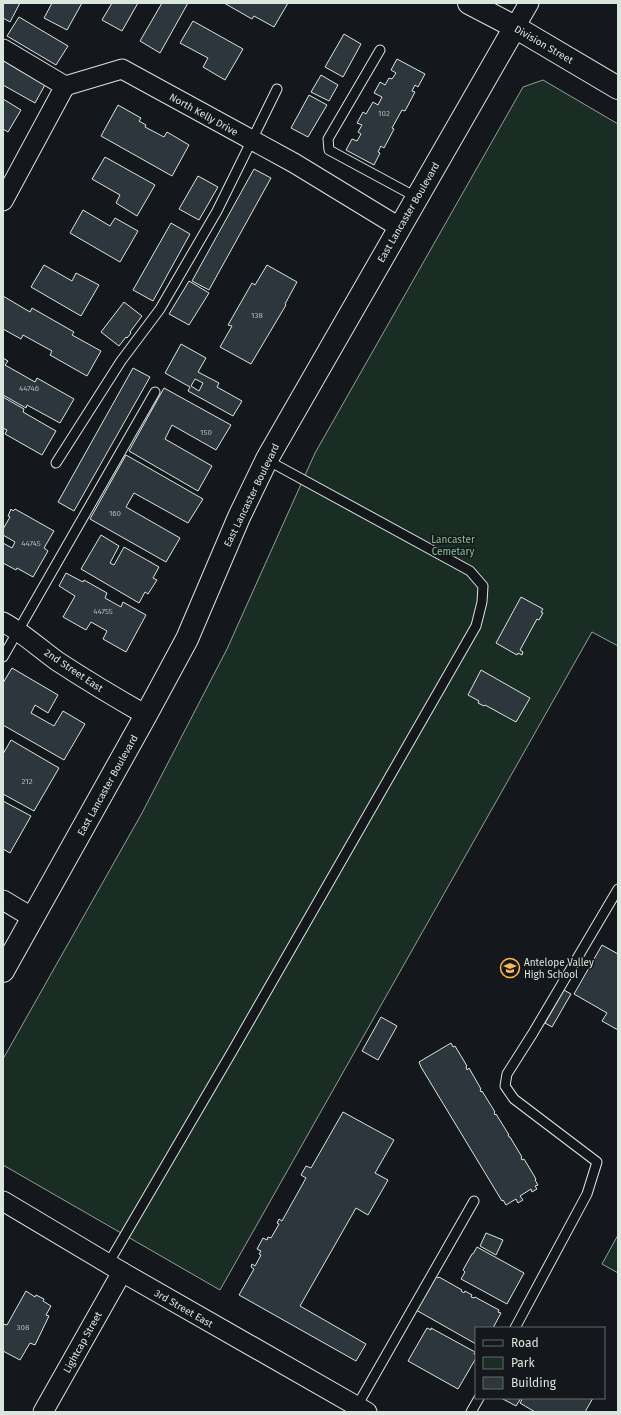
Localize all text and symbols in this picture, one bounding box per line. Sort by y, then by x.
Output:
street label: Division Street [512,23,575,67]
street label: North Kelly Drive [167,91,240,139]
house number: 102 [378,109,390,118]
street label: East Lancaster Boulevard [375,160,442,265]
house number: 138 [251,311,264,320]
house number: 44746 [19,384,39,393]
house number: 150 [200,428,213,437]
street label: East Lancaster Boulevard [222,442,282,549]
house number: 160 [109,509,122,518]
park label: Lancaster Cemetary [431,534,475,558]
house number: 44745 [21,539,41,548]
house number: 44755 [93,607,113,616]
street label: 2nd Street East [42,647,105,695]
street label: East Lancaster Boulevard [75,733,141,838]
house number: 212 [21,777,33,786]
school or university icon: Antelope Valley High School [499,957,521,979]
place label: Antelope Valley High School [524,957,594,981]
street label: 3rd Street East [152,1287,215,1331]
street label: Lightcap Street [61,1309,105,1375]
house number: 308 [17,1323,30,1332]
legend [475,1327,605,1399]
text: Road [511,1336,539,1350]
text: Park [511,1356,535,1370]
text: Building [511,1376,557,1390]

